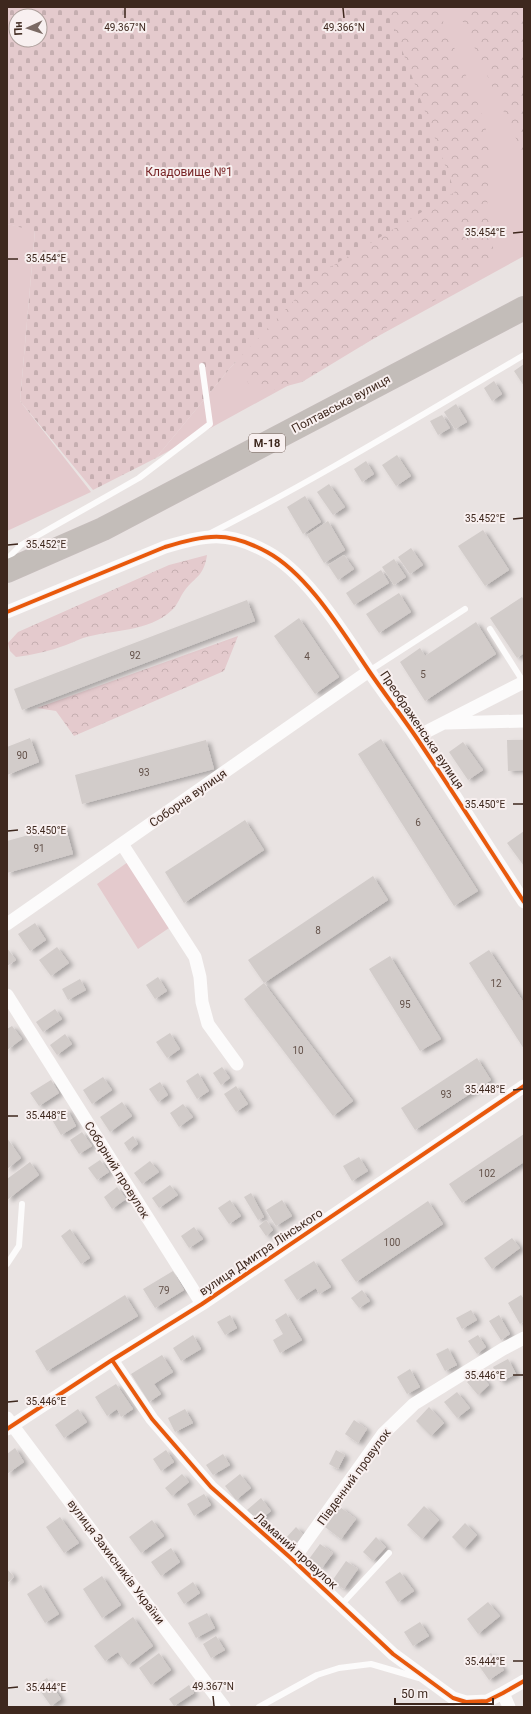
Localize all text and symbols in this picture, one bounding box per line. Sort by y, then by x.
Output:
north arrow [8,8,48,48]
text: Пн [12,21,25,36]
text: 49.367°N [104,22,146,33]
text: 49.366°N [323,22,365,33]
park label: Кладовище №1 [145,165,233,179]
text: 35.454°E [465,227,505,238]
text: 35.454°E [26,253,66,264]
street label: Полтавська вулиця [289,372,393,436]
road number: М-18 [249,434,285,452]
text: 35.452°E [465,513,505,524]
text: 35.452°E [26,539,66,550]
house number: 92 [129,650,141,661]
house number: 4 [304,651,310,662]
street label: Преображенська вулиця [377,668,467,792]
house number: 5 [420,669,426,680]
house number: 90 [16,750,28,761]
street label: Соборна вулиця [147,766,229,830]
house number: 93 [138,767,150,778]
text: 35.450°E [465,799,505,810]
house number: 6 [415,817,421,828]
text: 35.450°E [26,825,66,836]
house number: 91 [33,843,45,854]
house number: 8 [315,925,321,936]
house number: 12 [490,978,502,989]
house number: 95 [399,999,411,1010]
house number: 10 [292,1045,304,1056]
text: 35.448°E [465,1084,505,1095]
house number: 93 [440,1089,452,1100]
text: 35.448°E [26,1110,66,1121]
street label: Соборний провулок [81,1119,153,1221]
house number: 102 [479,1168,496,1179]
street label: вулиця Дмитра Лінського [197,1205,325,1299]
house number: 100 [384,1237,401,1248]
house number: 79 [158,1285,170,1296]
text: 35.446°E [465,1370,505,1381]
text: 35.446°E [26,1396,66,1407]
street label: Південний провулок [314,1426,394,1528]
street label: вулиця Захисників України [65,1497,167,1627]
street label: Ламаний провулок [251,1510,341,1592]
text: 35.444°E [465,1656,505,1667]
scale bar [395,1680,493,1706]
text: 49.367°N [192,1681,234,1692]
text: 35.444°E [26,1682,66,1693]
text: 50 m [401,1687,428,1701]

